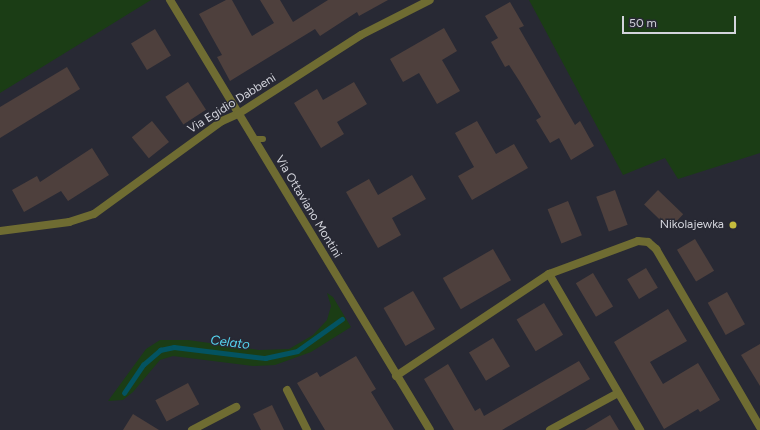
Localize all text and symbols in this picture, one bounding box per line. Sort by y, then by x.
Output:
scale bar [624,8,738,34]
text: 50 m [629,16,657,30]
street label: Via Egidio Dabbeni [185,71,279,137]
street label: Via Ottaviano Montini [272,153,344,261]
place label: Nikolajewka [660,218,724,232]
marker: Nikolajewka [727,219,739,231]
water label: Celato [209,333,251,353]

